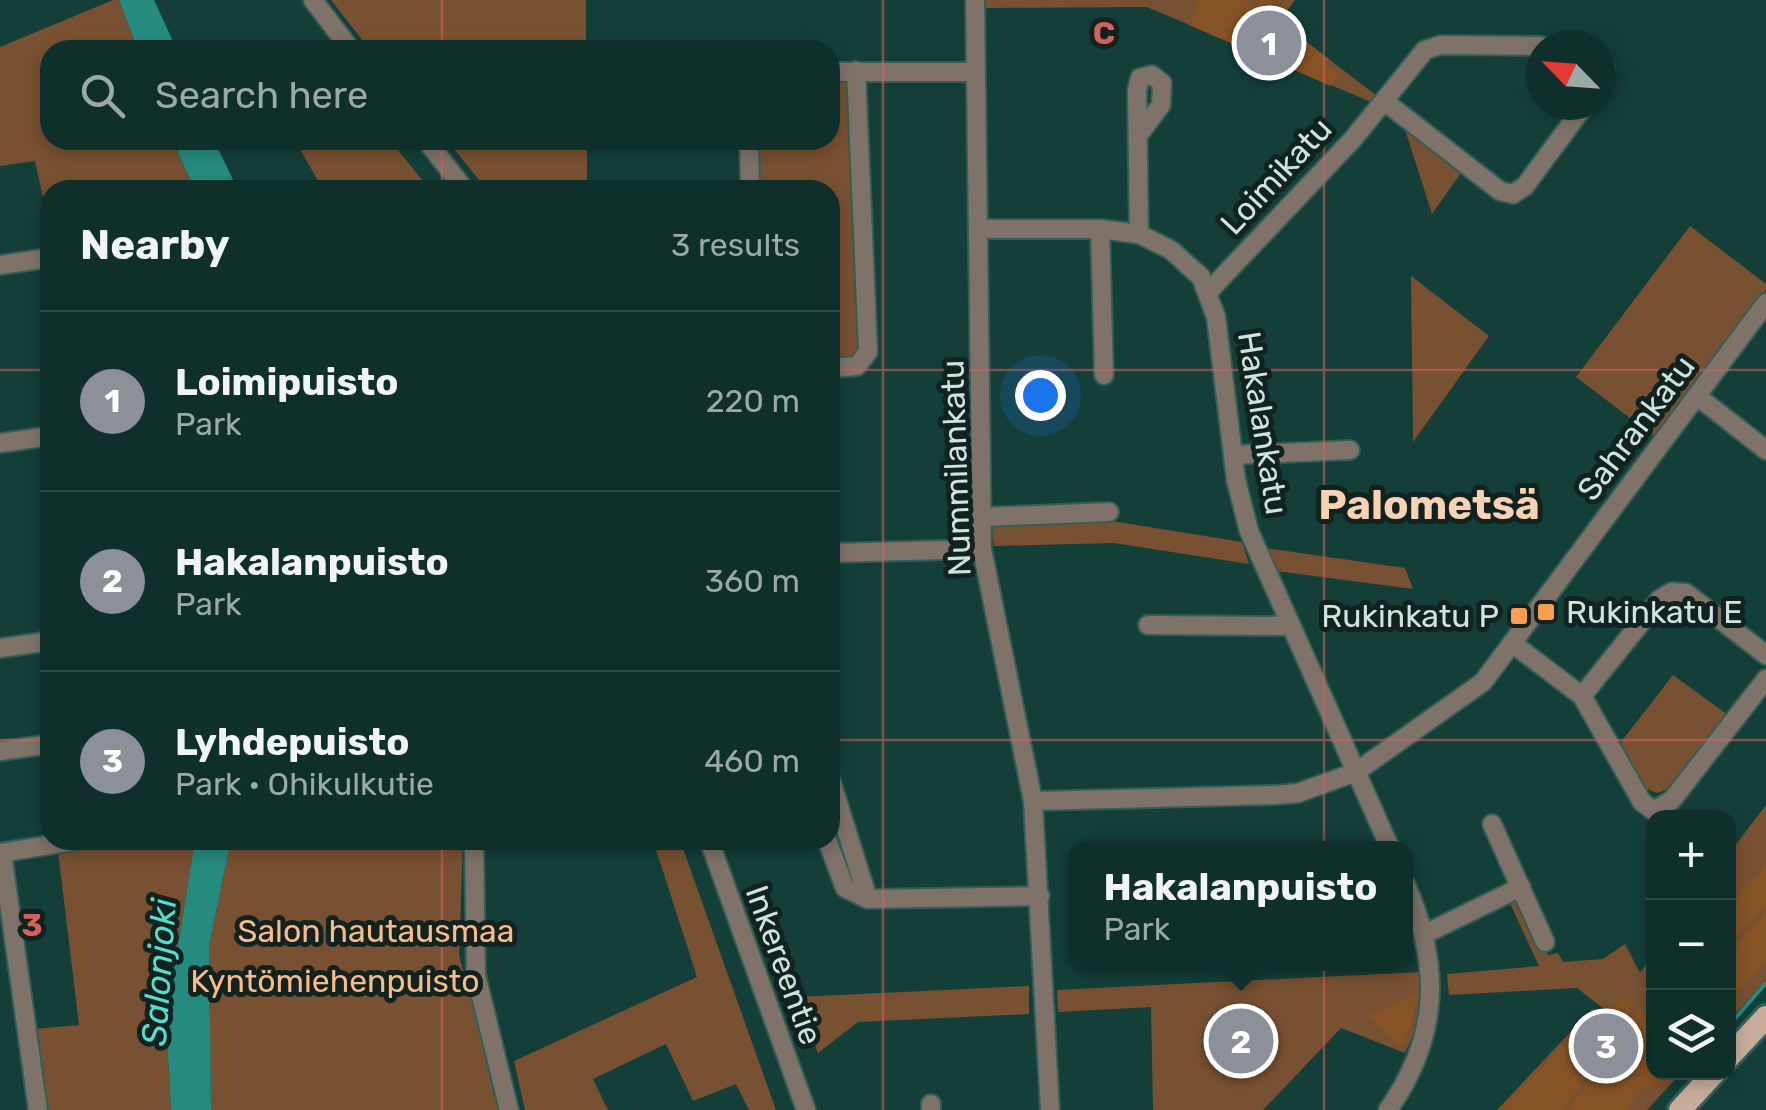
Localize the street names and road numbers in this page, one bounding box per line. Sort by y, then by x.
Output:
street label: Loimikatu [1212,110,1340,242]
street label: Hakalankatu [1230,329,1296,517]
street label: Sahrankatu [1569,348,1703,508]
street label: Nummilankatu [933,359,979,577]
street label: Inkereentie [738,880,830,1050]

